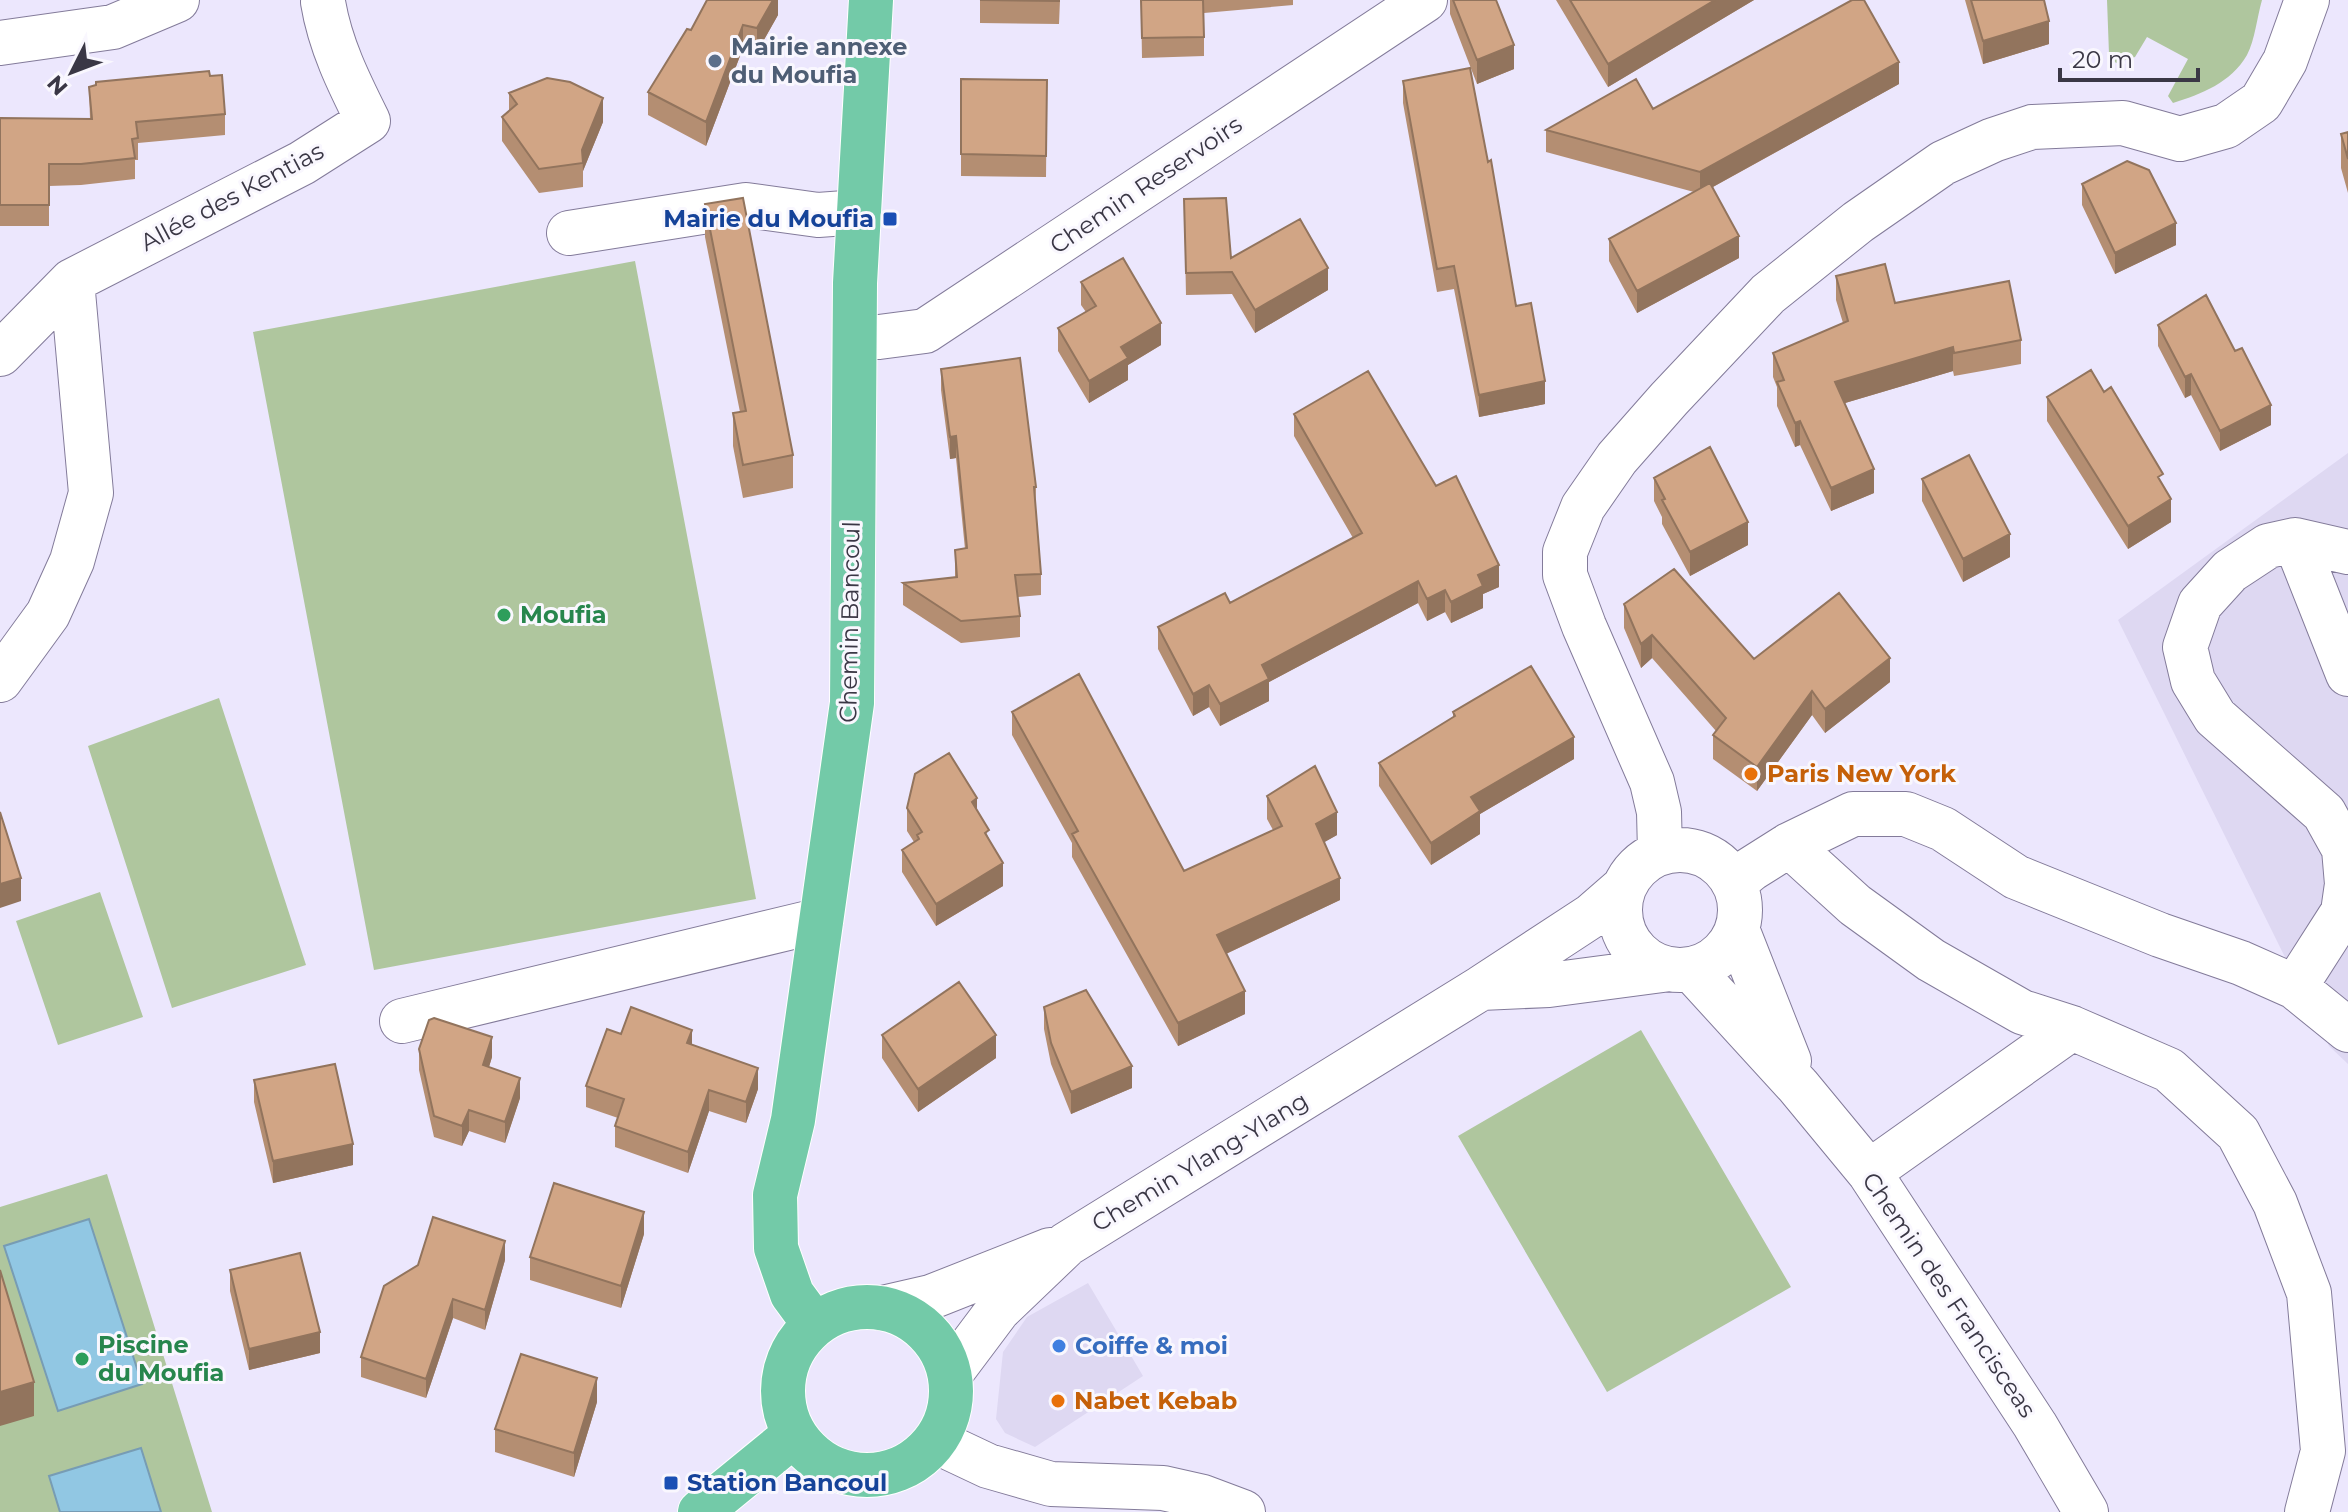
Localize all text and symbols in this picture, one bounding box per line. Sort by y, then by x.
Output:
north arrow [32,32,112,112]
place label: Mairie annexe du Moufia [731,32,907,89]
scale bar [2060,32,2198,82]
text: 20 m [2072,45,2133,74]
marker: Mairie annexe du Moufia [706,52,724,70]
text: N [42,69,73,101]
street label: Chemin Reservoirs [1044,109,1247,260]
street label: Allée des Kentias [135,136,328,257]
place label: Mairie du Moufia [663,204,874,233]
marker: Mairie du Moufia [881,210,899,228]
street label: Chemin Bancoul [833,521,866,723]
place label: Moufia [520,600,607,629]
marker: Moufia [495,606,513,624]
place label: Paris New York [1767,759,1956,788]
marker: Paris New York [1742,765,1760,783]
street label: Chemin Ylang-Ylang [1086,1086,1313,1238]
street label: Chemin des Francisceas [1856,1167,2042,1423]
place label: Piscine du Moufia [98,1330,224,1387]
place label: Coiffe & moi [1075,1331,1228,1360]
marker: Coiffe & moi [1050,1337,1068,1355]
marker: Piscine du Moufia [73,1350,91,1368]
place label: Nabet Kebab [1074,1386,1237,1415]
marker: Nabet Kebab [1049,1392,1067,1410]
place label: Station Bancoul [687,1468,887,1497]
marker: Station Bancoul [662,1474,680,1492]

